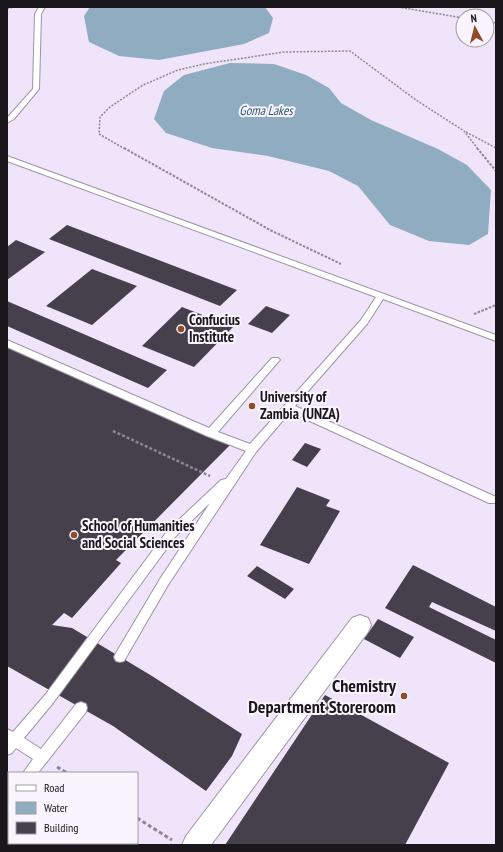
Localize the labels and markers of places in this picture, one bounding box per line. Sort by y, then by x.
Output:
place label: Confucius Institute [189,310,240,346]
marker: Confucius Institute [176,324,186,334]
place label: University of Zambia (UNZA) [260,387,340,423]
marker: University of Zambia (UNZA) [247,401,257,411]
place label: School of Humanities and Social Sciences [82,516,195,552]
marker: School of Humanities and Social Sciences [69,530,79,540]
place label: Chemistry Department Storeroom [248,674,397,718]
marker: Chemistry Department Storeroom [399,691,409,701]

